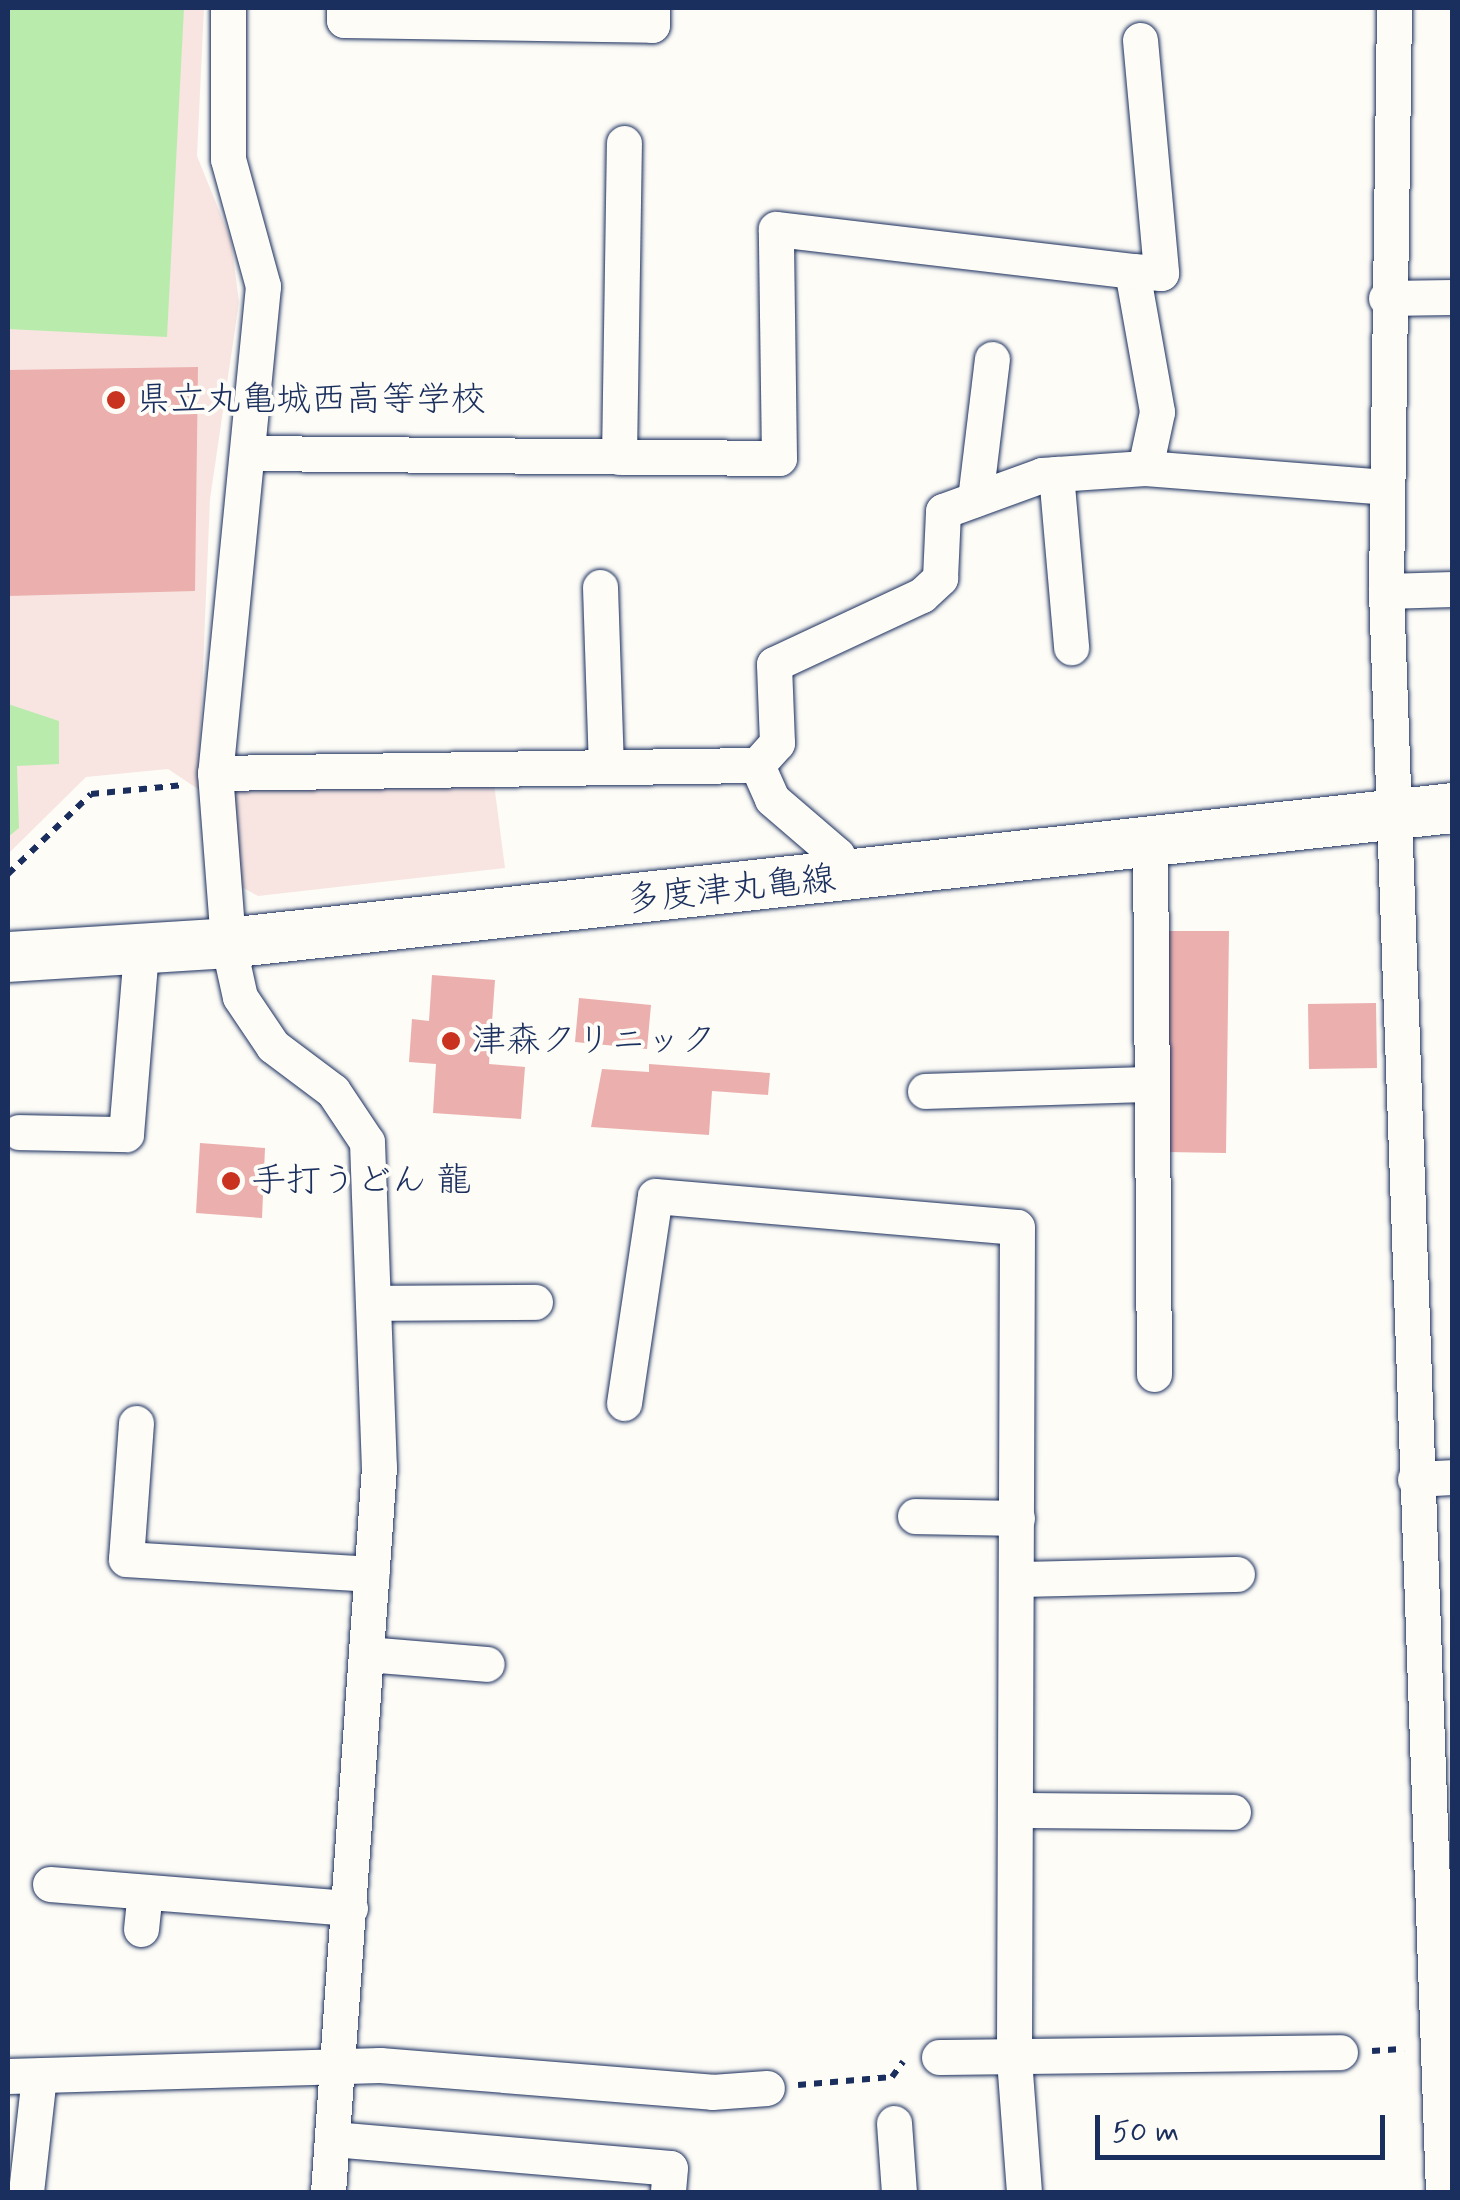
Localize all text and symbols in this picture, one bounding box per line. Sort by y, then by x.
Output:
place label: 県立丸亀城西高等学校 [136,379,486,421]
marker: 県立丸亀城西高等学校 [105,389,127,411]
street label: 多度津丸亀線 [624,858,838,922]
place label: 津森クリニック [471,1020,716,1062]
marker: 津森クリニック [440,1030,462,1052]
place label: 手打うどん 龍 [251,1160,470,1202]
marker: 手打うどん 龍 [220,1170,242,1192]
scale bar [1100,2095,1390,2157]
text: 50 m [1112,2113,1179,2152]

